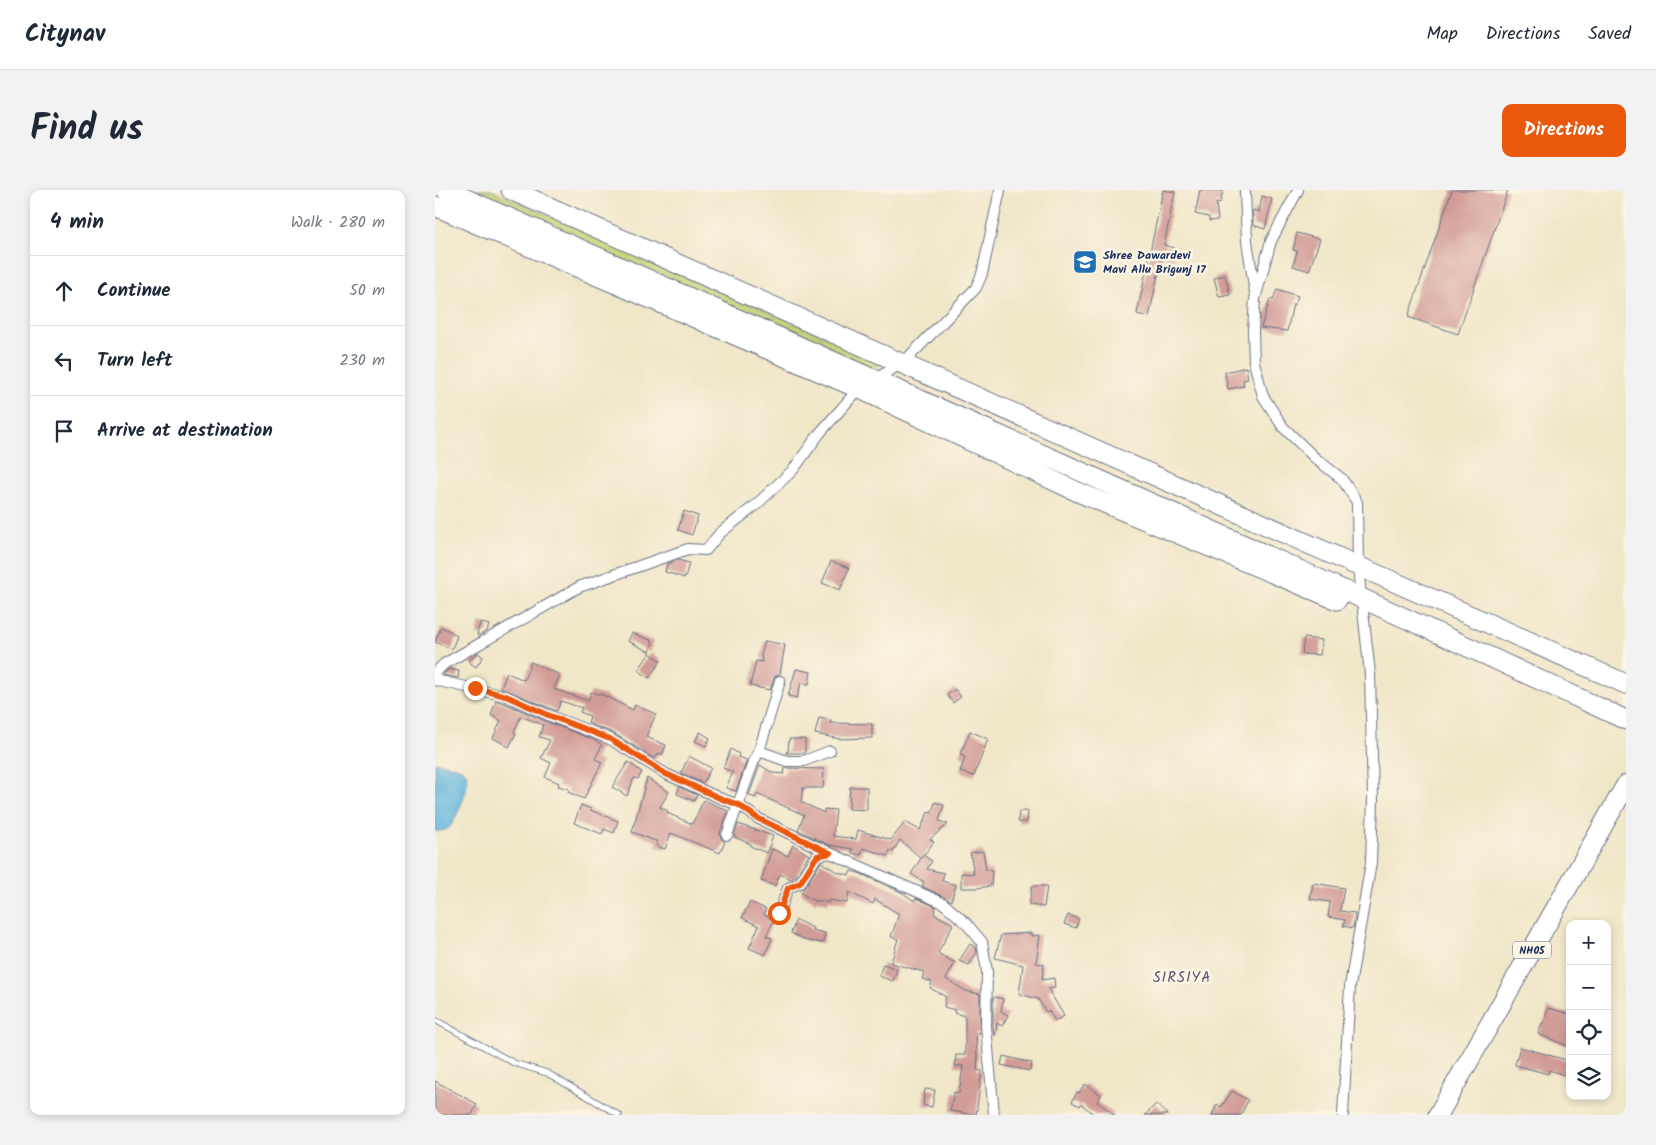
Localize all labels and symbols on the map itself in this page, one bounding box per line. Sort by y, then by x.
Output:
place label: Shree Dawardevi Mavi Allu Brigunj 17 [1103,246,1206,279]
school or university icon: Shree Dawardevi Mavi Allu Brigunj 17 [1072,249,1098,275]
route end [464,677,487,700]
route start [768,902,791,925]
road number: NH05 [1513,942,1551,958]
district label: SIRSIYA [1153,966,1211,990]

